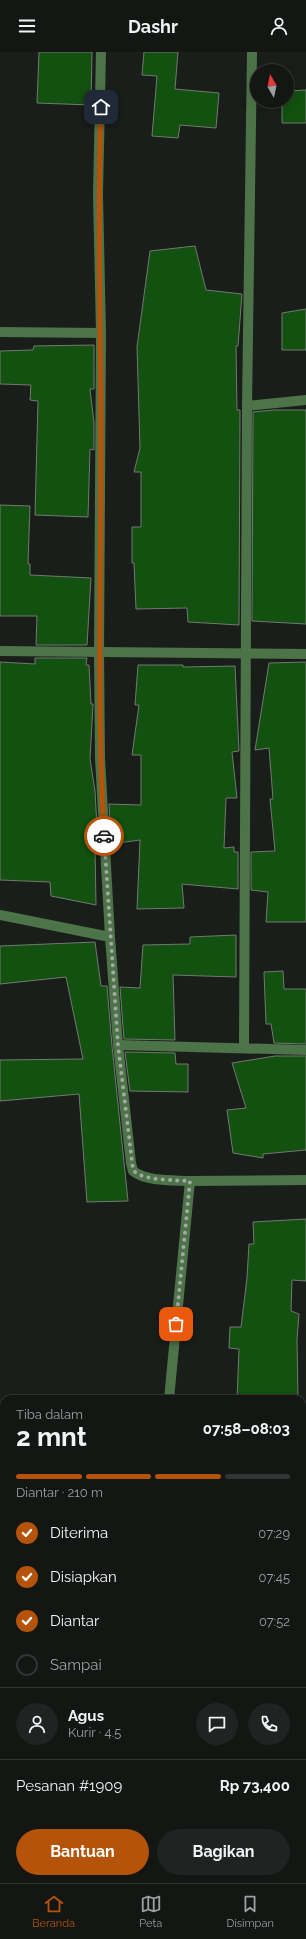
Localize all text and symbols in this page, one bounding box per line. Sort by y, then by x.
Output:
icon: menu [16,15,38,37]
icon: person [268,15,290,37]
text: Dashr [128,16,178,37]
north arrow [250,64,294,108]
map controls [250,64,294,108]
pin [84,90,118,124]
icon: home [90,96,112,118]
courier [84,816,124,856]
icon: car [93,825,115,847]
pin [159,1307,193,1341]
icon: bag [165,1313,187,1335]
text: Tiba dalam [16,1407,83,1422]
text: 07:58–08:03 [203,1420,290,1438]
text: 2 mnt [16,1422,87,1452]
text: Diantar · 210 m [16,1485,103,1500]
icon: check [16,1522,38,1544]
text: Diterima [50,1524,108,1542]
text: 07:29 [258,1526,290,1541]
icon: check [16,1566,38,1588]
text: Disiapkan [50,1568,117,1586]
text: 07:45 [259,1570,290,1585]
icon: check [16,1610,38,1632]
text: Diantar [50,1612,99,1630]
text: 07:52 [259,1614,290,1629]
text: Sampai [50,1656,102,1674]
button: person [16,1703,58,1745]
button: chat [196,1703,238,1745]
button: phone [248,1703,290,1745]
text: Agus [68,1707,104,1725]
text: Kurir · 4.5 [68,1725,121,1740]
text: Pesanan #1909 [16,1777,122,1795]
text: Rp 73,400 [220,1777,290,1795]
button: Bantuan [16,1829,149,1875]
button: Bagikan [157,1829,290,1875]
tab: Beranda [32,1893,75,1930]
tab: Peta [139,1893,162,1930]
tab: Disimpan [227,1893,274,1930]

